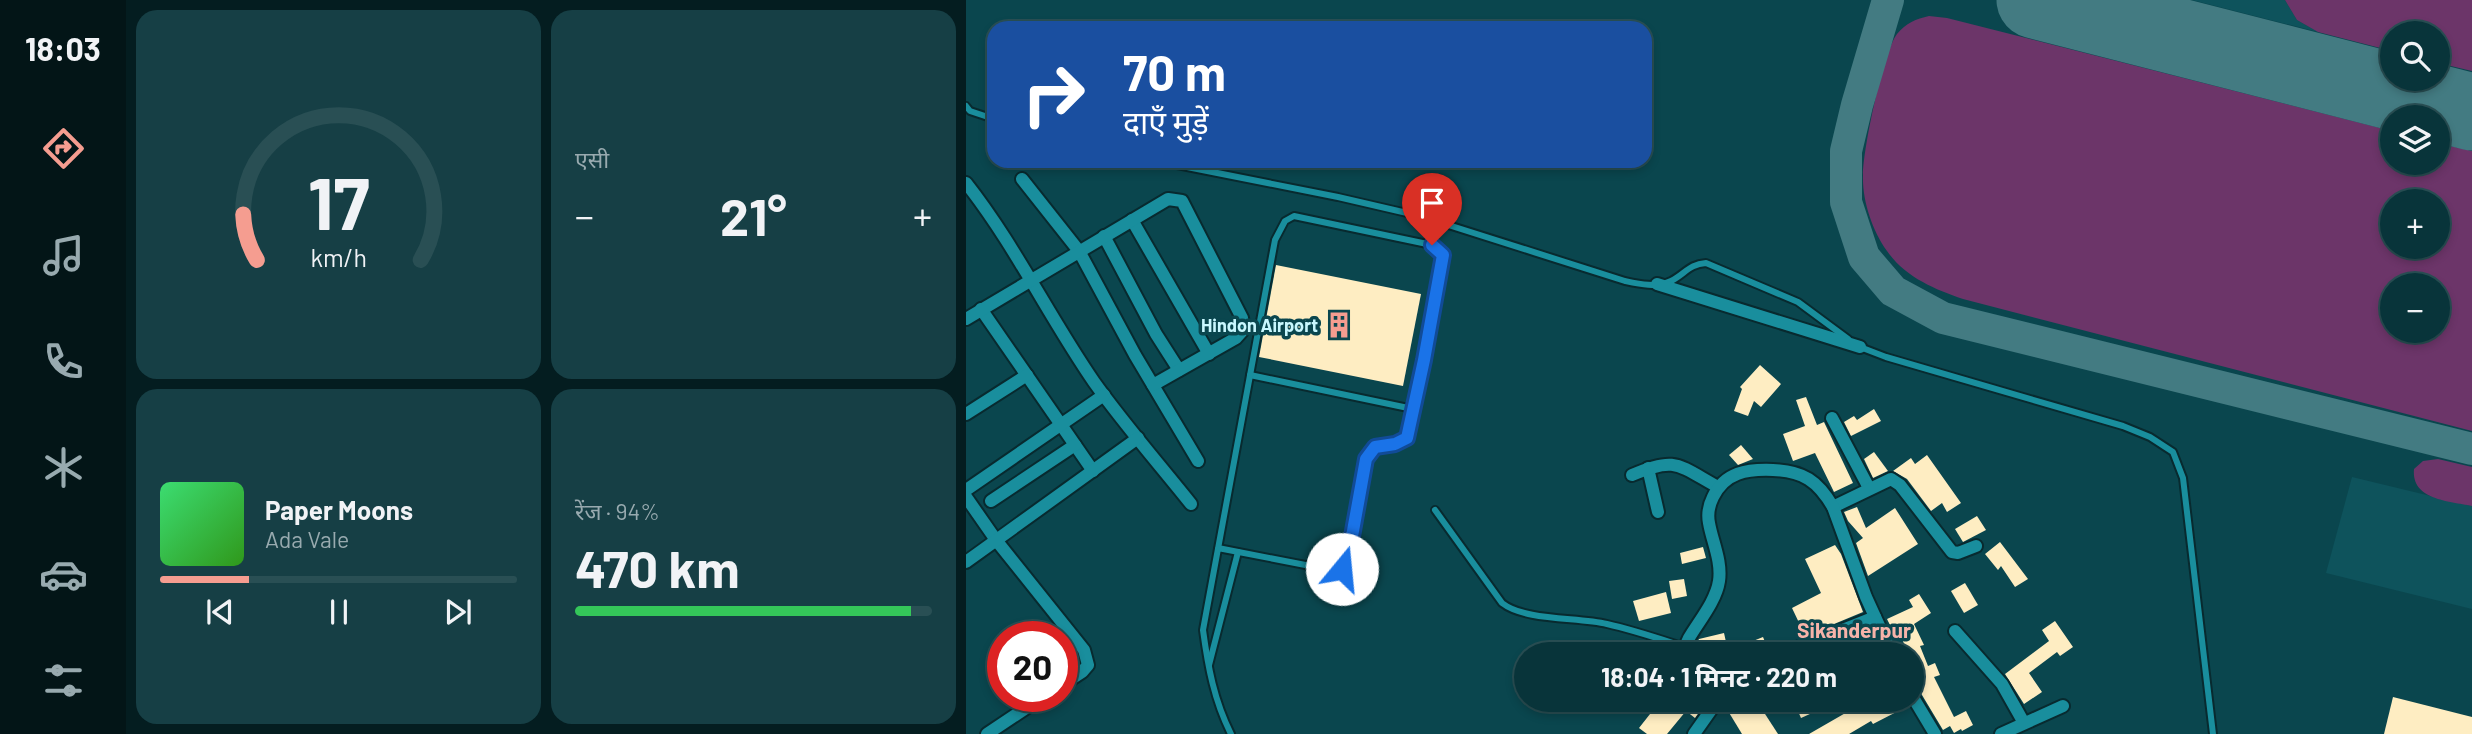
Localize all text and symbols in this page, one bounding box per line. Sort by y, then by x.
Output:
map controls [2380,21,2450,343]
button: search [2380,21,2450,91]
text: 18:03 [25,29,101,67]
text: 70 m [1123,42,1226,101]
icon: right [1008,49,1099,140]
text: दाएँ मुड़ें [1123,102,1209,140]
button: layers [2380,105,2450,175]
icon: directions [39,124,88,173]
text: एसी [575,145,609,173]
text: 17 [308,158,369,246]
pin [1402,173,1462,245]
text: 21° [720,184,787,246]
icon: arrive [1413,184,1451,222]
button: + [2380,189,2450,259]
text: − [575,192,594,238]
text: + [913,192,932,238]
icon: music [39,231,88,280]
text: km/h [310,242,367,272]
button: − [2380,273,2450,343]
building icon: Hindon Airport [1324,310,1354,340]
place label: Hindon Airport [1201,314,1318,336]
icon: phone [39,337,88,386]
icon: climate [39,443,88,492]
text: Paper Moons [265,494,413,525]
text: रेंज · 94% [575,497,660,525]
text: Ada Vale [265,525,349,553]
position arrow [1305,532,1379,606]
text: 470 km [575,536,740,598]
icon: car [39,550,88,599]
icon: previous [201,593,239,631]
icon: pause [320,593,358,631]
icon: next [439,593,477,631]
district label: Sikanderpur [1797,617,1911,642]
speed limit sign: 20 [987,621,1078,712]
icon: filters [39,656,88,705]
text: 18:04 · 1 मिनट · 220 m [1601,661,1837,692]

